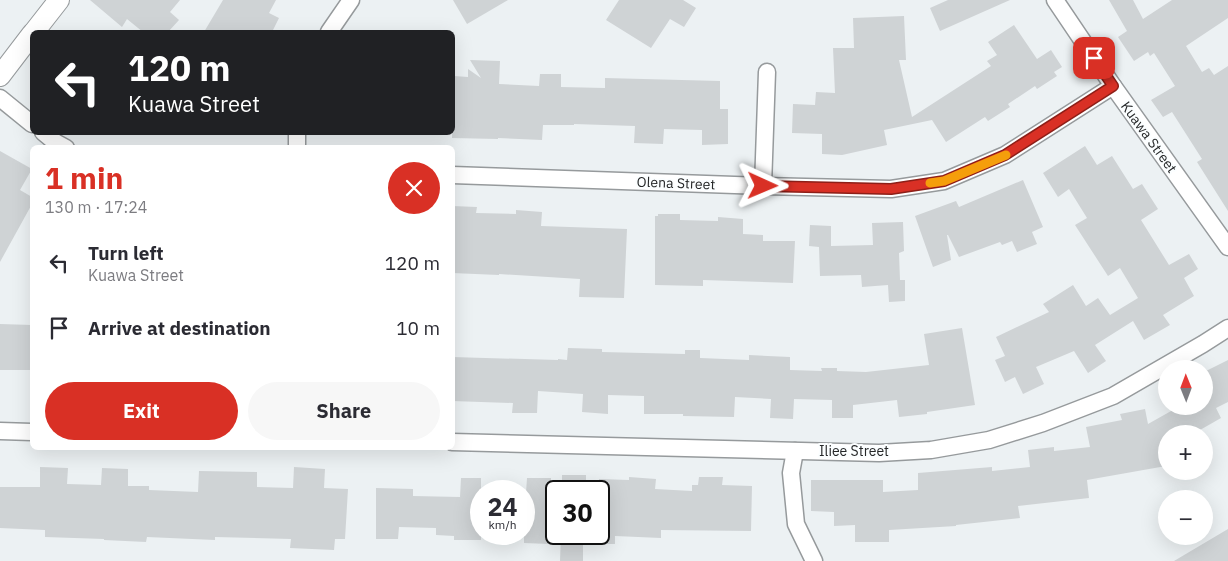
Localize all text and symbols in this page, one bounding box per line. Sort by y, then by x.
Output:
pin [1073,37,1115,79]
icon: arrive [1080,44,1108,72]
text: 120 m [128,45,231,91]
icon: left [45,50,110,115]
text: Kuawa Street [128,89,260,118]
street label: Kuawa Street [1117,98,1181,176]
text: 1 min [45,158,123,197]
position arrow [736,159,788,211]
button: close [388,162,440,214]
street label: Olena Street [636,173,716,193]
text: 130 m · 17:24 [45,197,147,217]
text: Turn left [88,241,164,265]
icon: left [45,249,73,277]
text: 120 m [385,251,440,275]
text: Kuawa Street [88,265,184,285]
icon: arrive [45,314,73,342]
text: Arrive at destination [88,316,271,340]
text: 10 m [396,316,440,340]
north arrow [1158,360,1212,415]
map controls [1158,360,1213,545]
button: Exit [45,382,238,440]
button: Share [248,382,440,440]
button: + [1158,425,1213,480]
street label: Iliee Street [819,442,889,460]
speed limit sign: 30 [545,480,610,545]
text: 24 [487,490,518,523]
button: − [1158,490,1213,545]
text: km/h [488,517,517,532]

